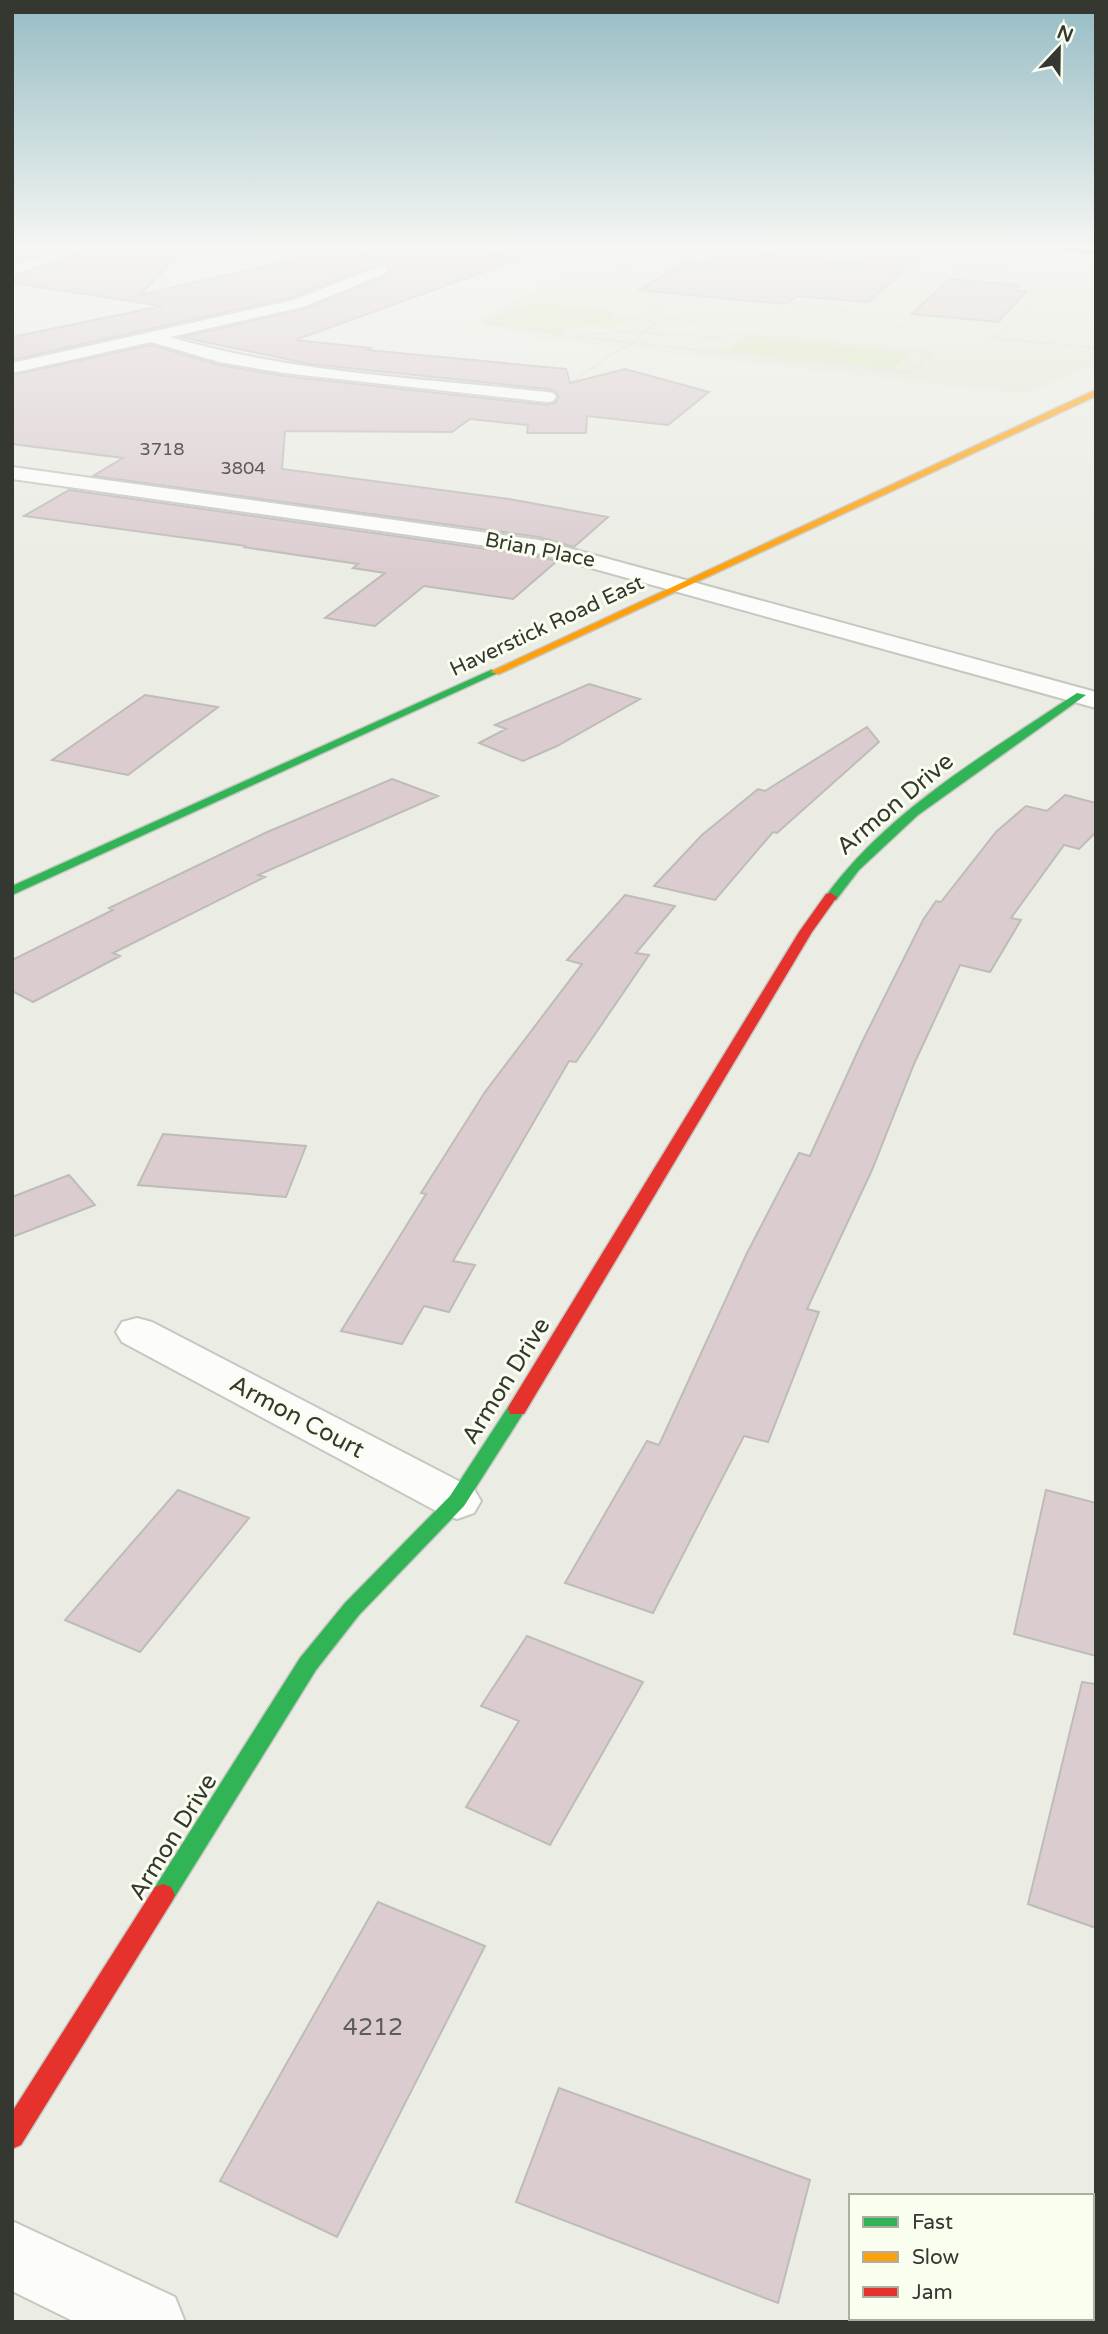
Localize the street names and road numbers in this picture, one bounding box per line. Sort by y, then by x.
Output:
street label: Brian Place [483,527,597,573]
street label: Haverstick Road East [446,570,648,682]
street label: Armon Drive [831,747,959,861]
street label: Armon Drive [456,1312,556,1450]
street label: Armon Court [225,1369,369,1465]
street label: Armon Drive [123,1768,223,1906]

